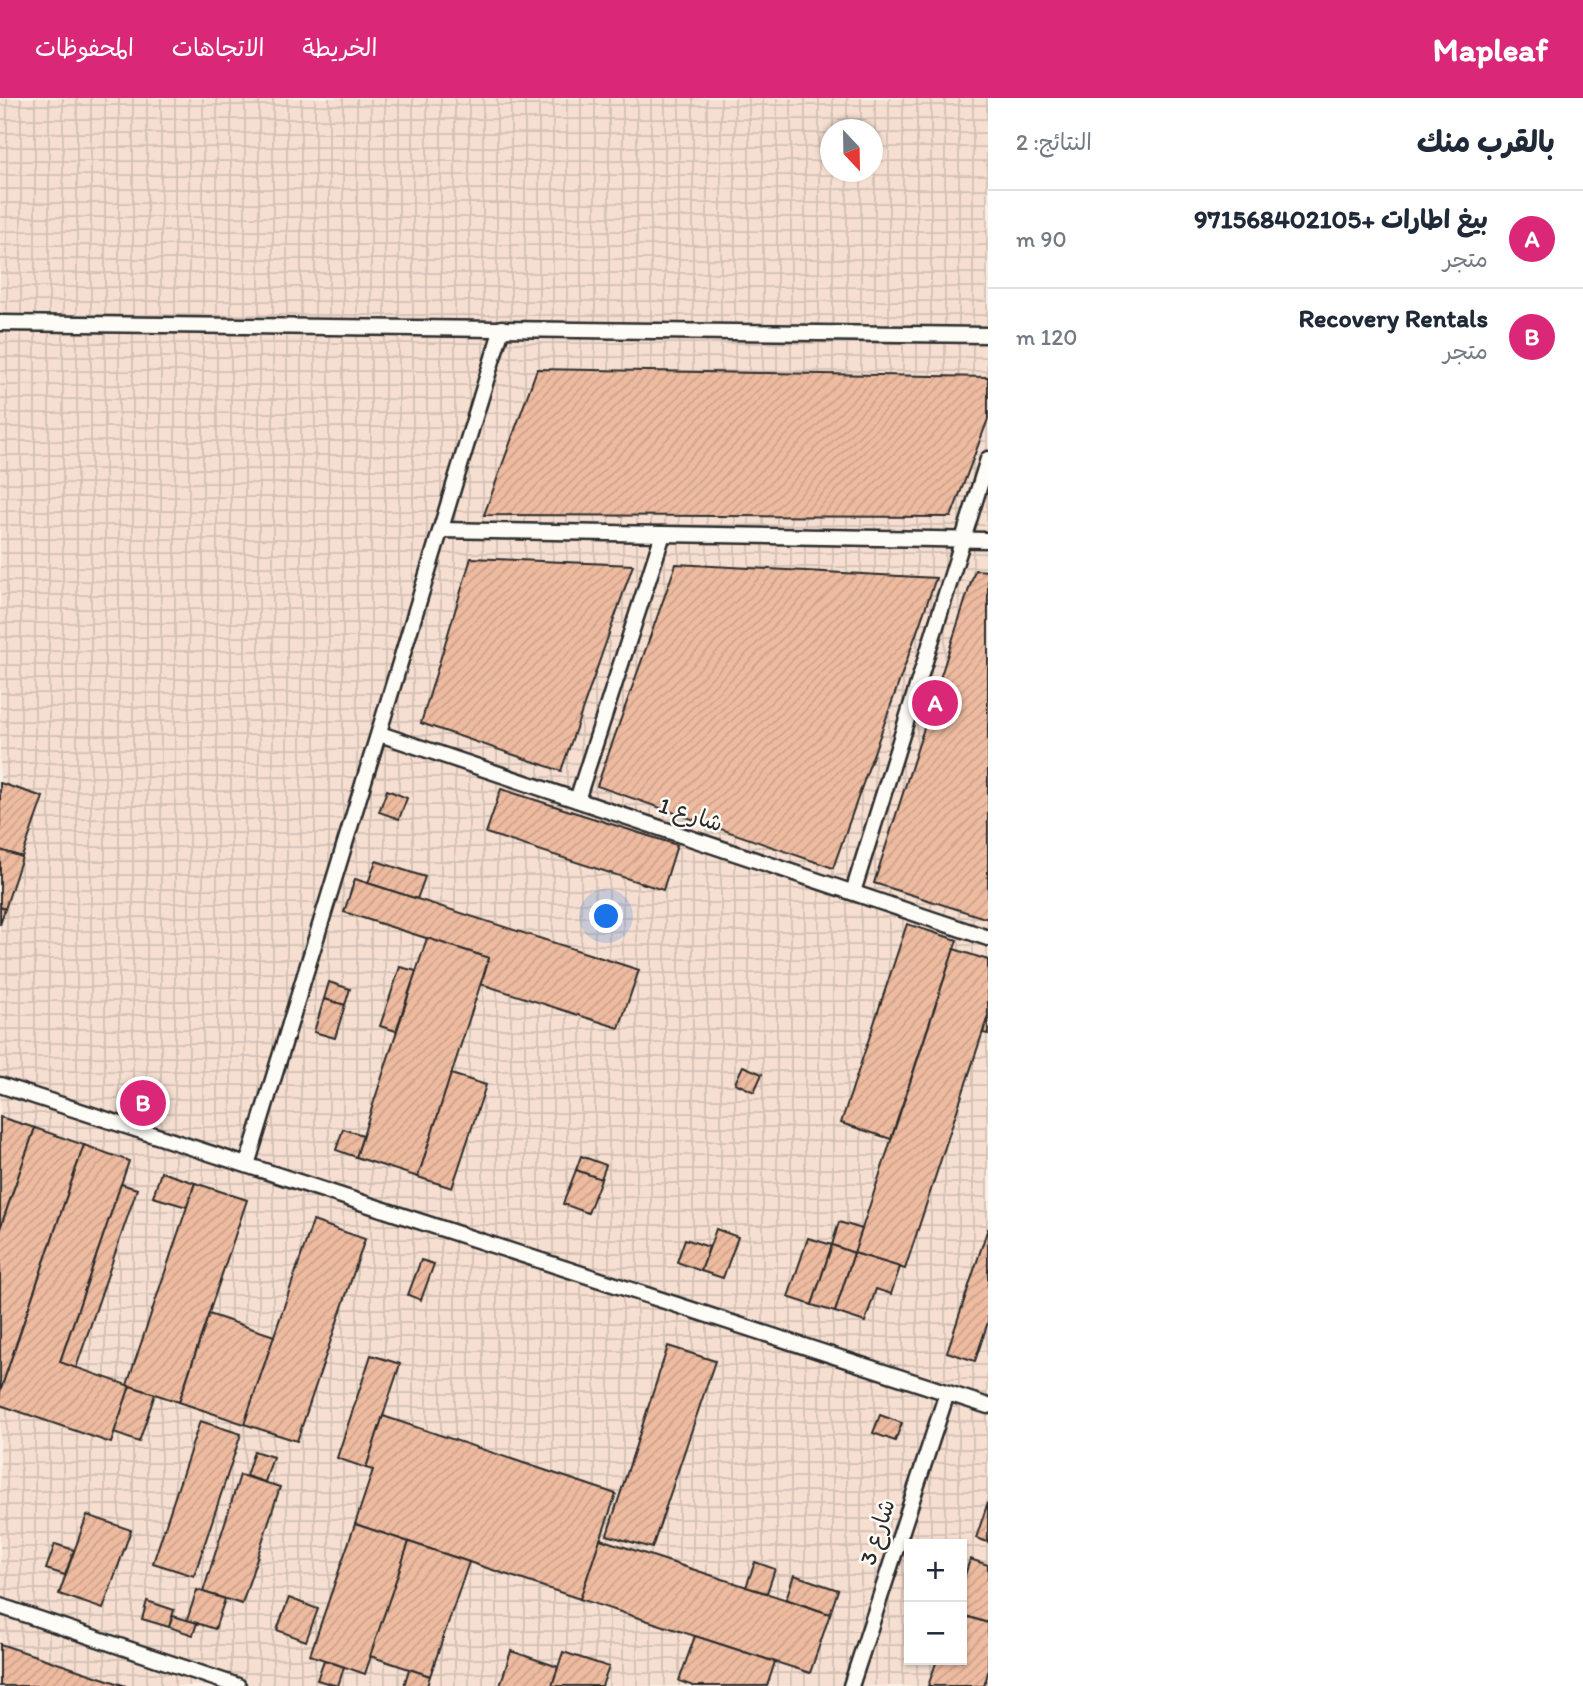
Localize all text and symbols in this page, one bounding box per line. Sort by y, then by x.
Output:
text: Mapleaf [1433,30,1548,69]
text: المحفوظات [35,33,134,62]
text: الاتجاهات [172,33,265,62]
text: الخريطة [303,33,377,62]
north arrow [820,119,883,182]
text: بالقرب منك [1417,123,1555,160]
text: النتائج: 2 [1016,128,1092,156]
text: بيغ اطارات +971568402105 [1194,203,1488,235]
text: 90 m [1016,225,1067,253]
text: A [1525,225,1539,253]
text: متجر [1443,245,1488,273]
text: Recovery Rentals [1298,302,1488,334]
text: 120 m [1016,323,1077,351]
text: B [1525,323,1539,351]
text: متجر [1443,337,1488,365]
pin: A [912,677,958,729]
street label: شارع 1 [655,791,727,839]
your location [589,899,623,933]
pin: B [120,1077,166,1129]
street label: شارع 3 [853,1496,903,1569]
map controls [904,1539,967,1665]
button: + [904,1539,967,1602]
button: − [904,1602,967,1665]

